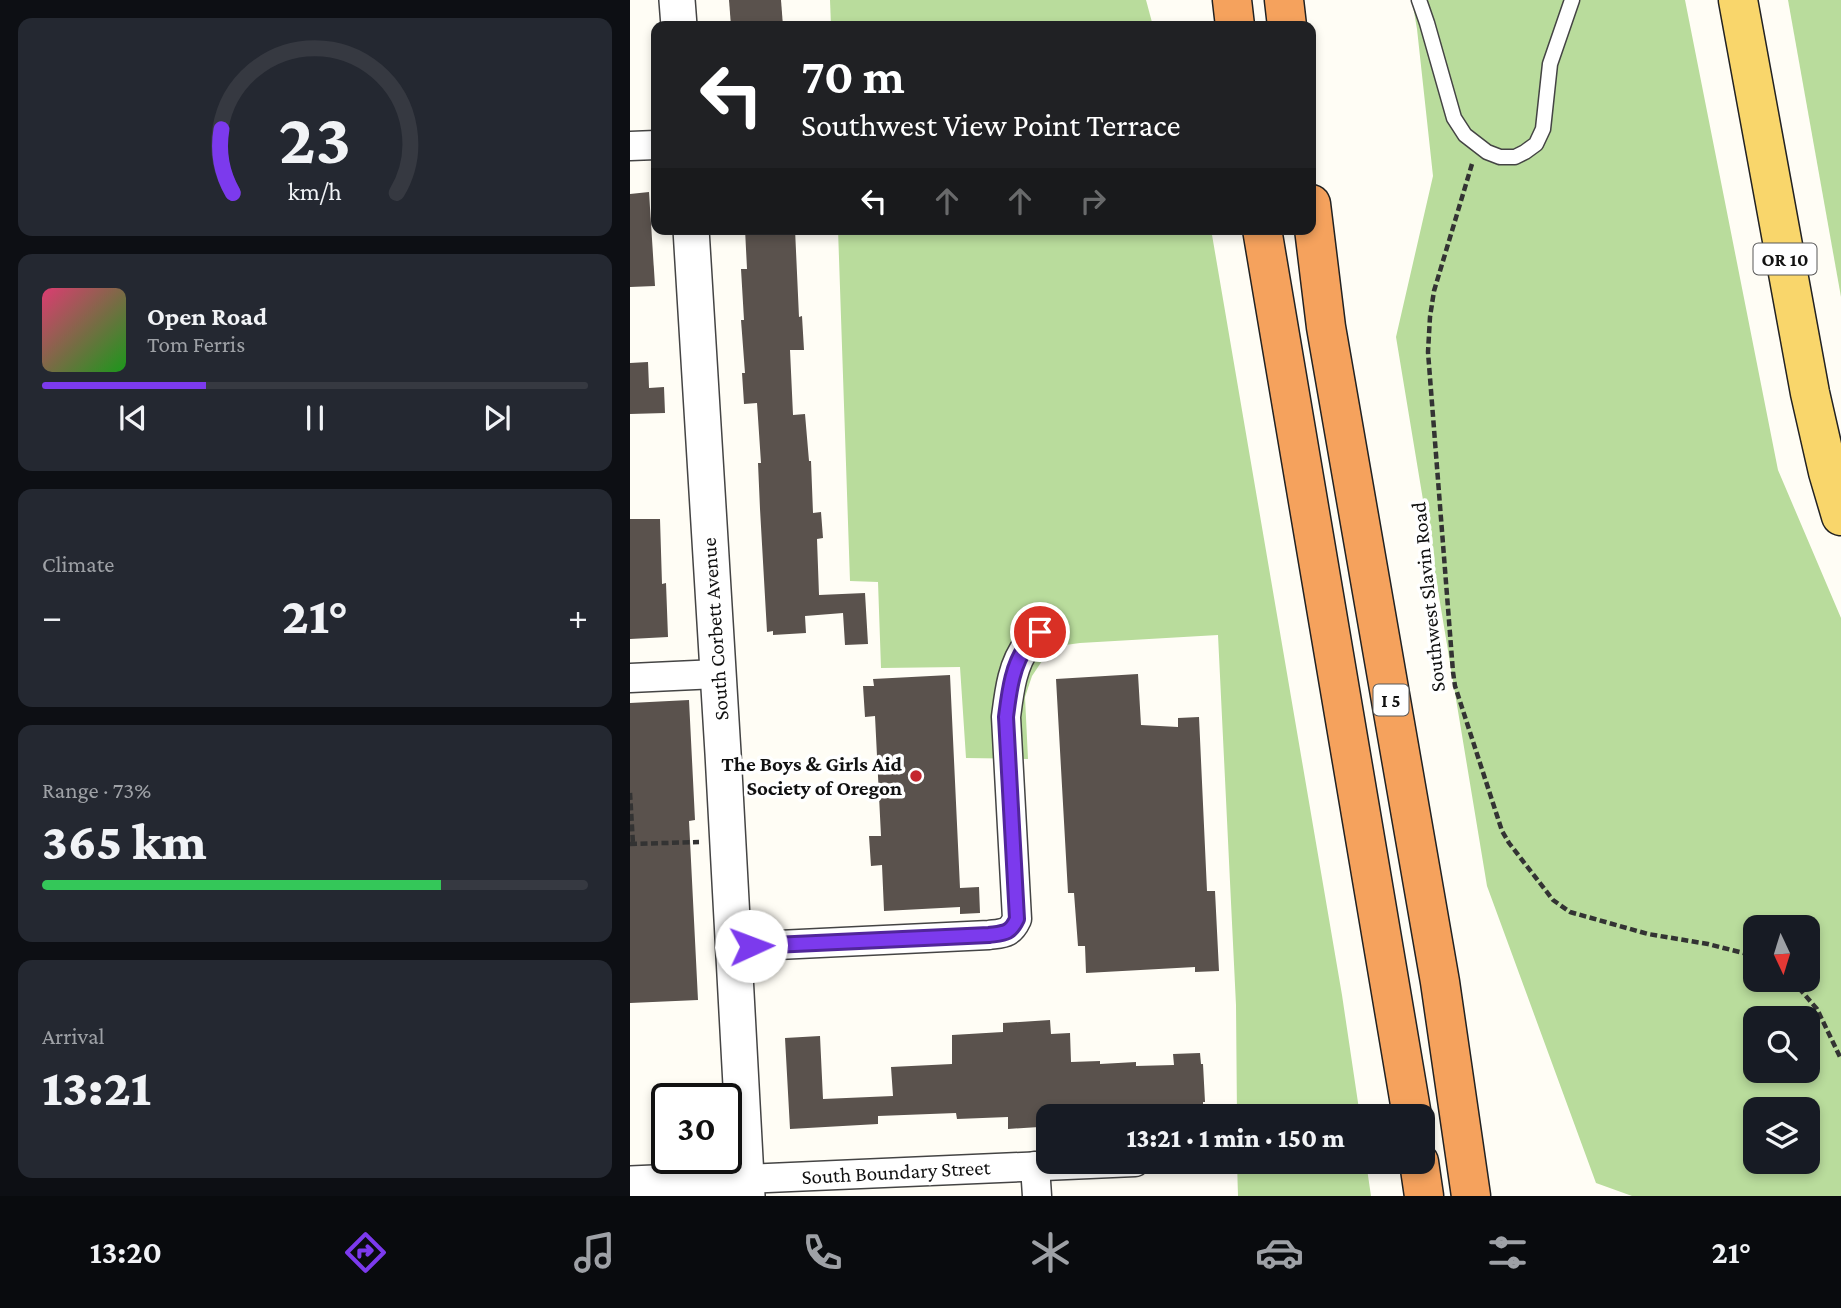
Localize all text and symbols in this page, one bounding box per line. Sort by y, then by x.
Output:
icon: left [686,49,777,140]
text: 70 m [801,49,905,104]
text: 23 [279,98,351,179]
text: Southwest View Point Terrace [801,107,1180,143]
text: km/h [288,178,342,205]
icon: left [855,182,893,220]
icon: ahead [928,182,966,220]
icon: ahead [1001,182,1039,220]
icon: right [1074,182,1112,220]
road number: OR 10 [1754,244,1816,274]
text: Open Road [147,302,267,331]
text: Tom Ferris [147,331,245,357]
icon: previous [114,399,152,437]
icon: pause [296,399,334,437]
icon: next [478,399,516,437]
street label: Southwest Slavin Road [1406,501,1450,693]
street label: South Corbett Avenue [697,537,733,721]
text: Climate [42,551,114,577]
text: 21° [282,586,348,644]
text: − [42,595,62,637]
text: + [568,595,588,637]
pin [1010,602,1070,662]
icon: arrive [1021,613,1059,651]
road number: I 5 [1374,684,1408,716]
place label: The Boys & Girls Aid Society of Oregon [721,752,903,800]
marker: The Boys & Girls Aid Society of Oregon [908,768,924,784]
text: Range · 73% [42,777,151,803]
text: 365 km [42,812,206,870]
position arrow [714,909,788,983]
north arrow [1743,915,1820,992]
map controls [1743,915,1820,1174]
button: search [1743,1006,1820,1083]
text: Arrival [42,1023,105,1049]
text: 13:21 [42,1058,151,1116]
speed limit sign: 30 [651,1083,742,1174]
button: layers [1743,1097,1820,1174]
text: 13:21 · 1 min · 150 m [1126,1124,1345,1153]
street label: South Boundary Street [801,1155,992,1189]
icon: directions [341,1228,390,1277]
icon: music [570,1228,619,1277]
icon: phone [798,1228,847,1277]
icon: climate [1026,1228,1075,1277]
icon: car [1255,1228,1304,1277]
icon: filters [1483,1228,1532,1277]
text: 13:20 [90,1234,162,1270]
text: 21° [1711,1234,1751,1270]

